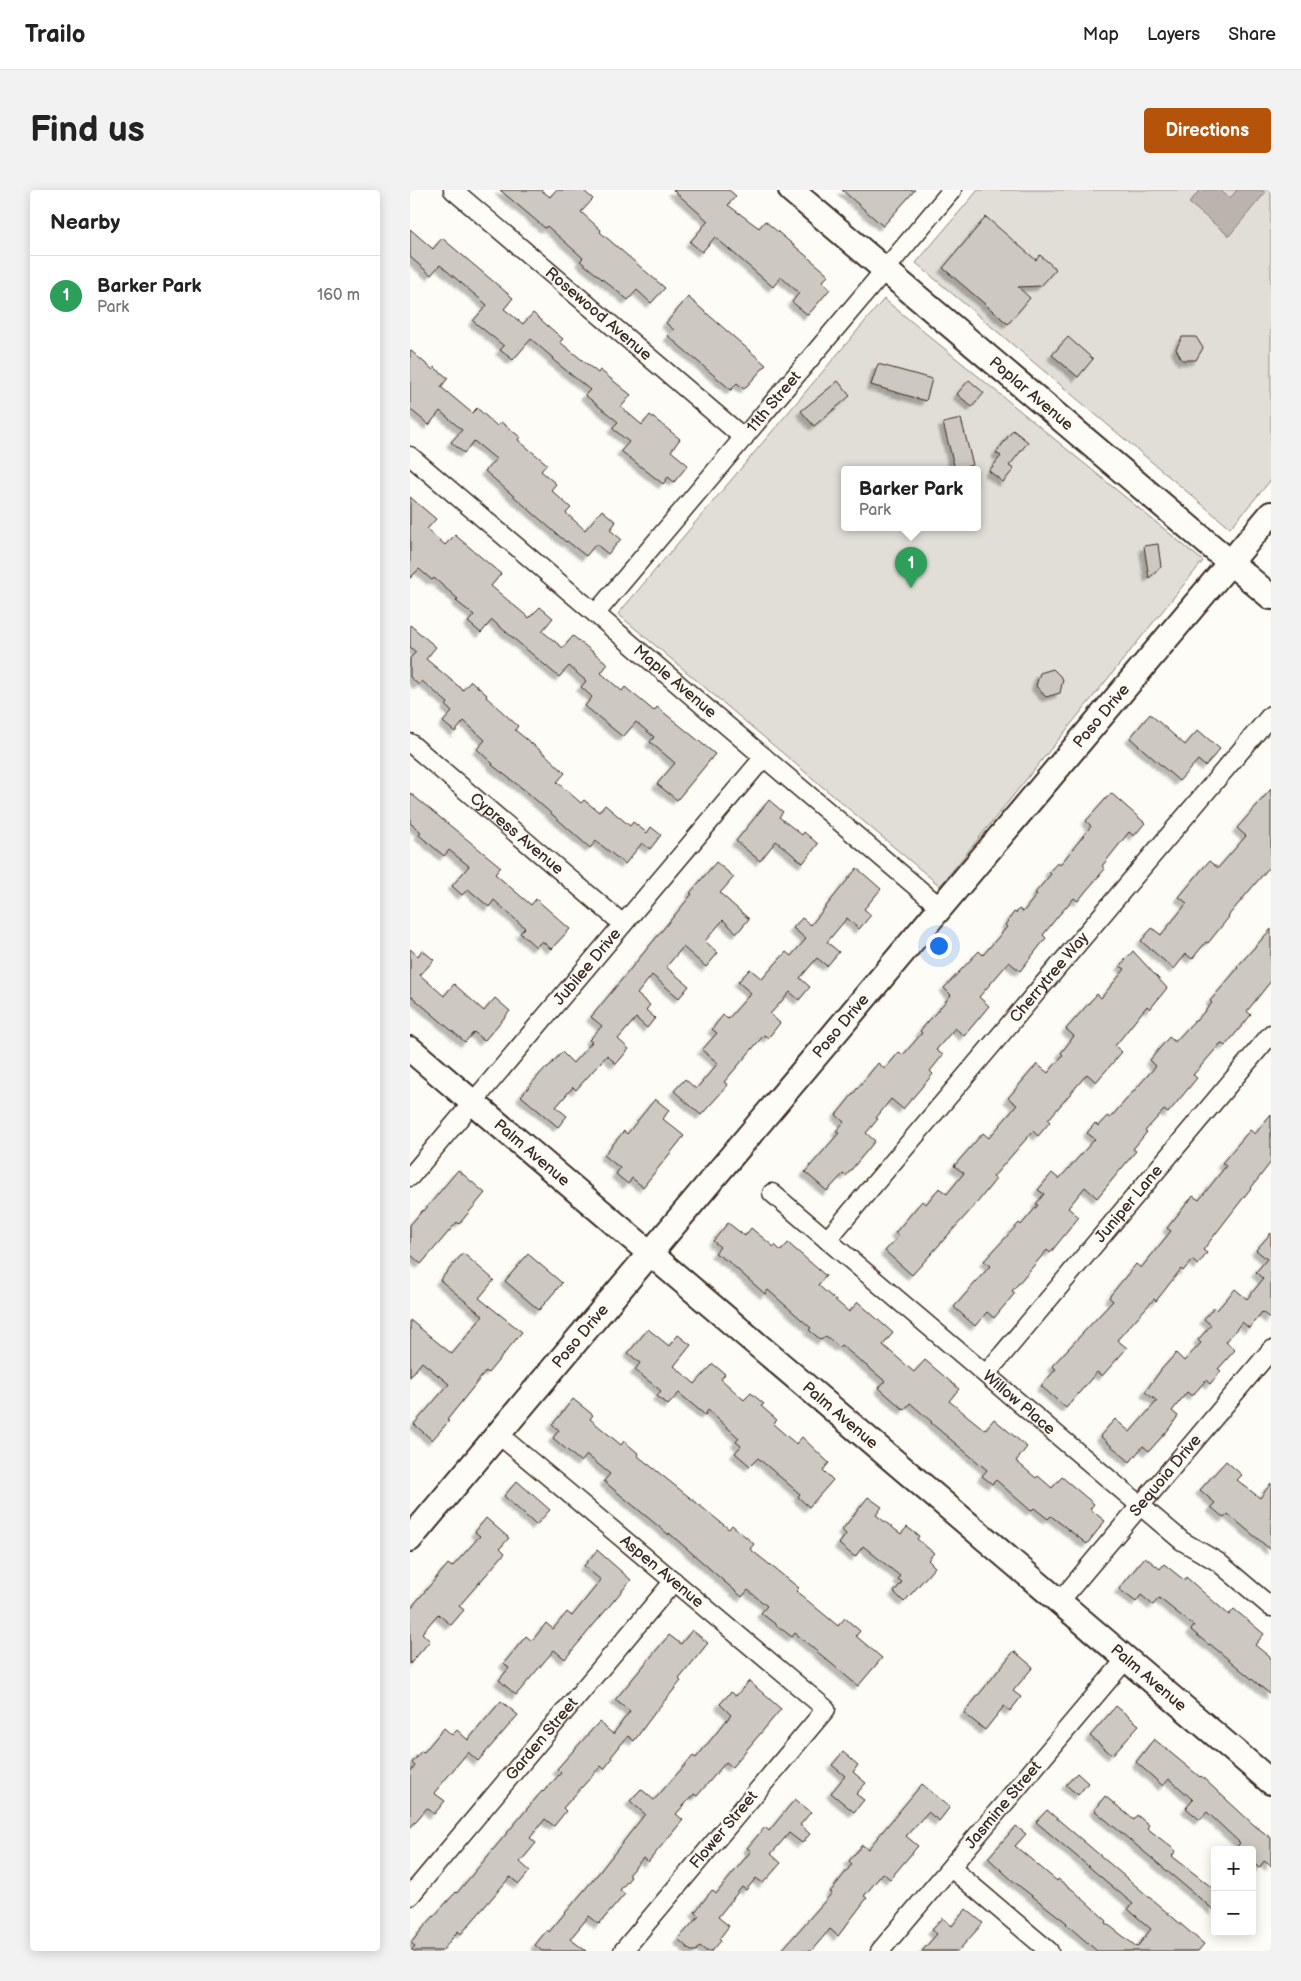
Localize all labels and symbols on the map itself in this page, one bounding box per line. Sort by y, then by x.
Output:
street label: Rosewood Avenue [541,263,656,365]
street label: Poplar Avenue [985,353,1078,435]
street label: 11th Street [743,367,805,436]
pin: 1 [895,547,927,588]
street label: Maple Avenue [630,641,721,723]
street label: Poso Drive [1069,680,1134,752]
street label: Cypress Avenue [466,789,568,879]
street label: Jubilee Drive [550,924,625,1009]
street label: Cherrytree Way [1006,928,1093,1026]
your location [926,933,952,959]
street label: Poso Drive [809,990,873,1062]
street label: Palm Avenue [490,1115,574,1191]
street label: Juniper Lane [1091,1161,1167,1246]
street label: Poso Drive [548,1300,613,1372]
street label: Willow Place [979,1367,1060,1439]
street label: Palm Avenue [798,1378,882,1453]
street label: Sequoia Drive [1126,1430,1206,1520]
street label: Aspen Avenue [616,1531,708,1612]
street label: Palm Avenue [1107,1640,1191,1716]
street label: Garden Street [502,1694,582,1784]
street label: Jasmine Street [961,1757,1045,1853]
street label: Flower Street [686,1787,762,1873]

